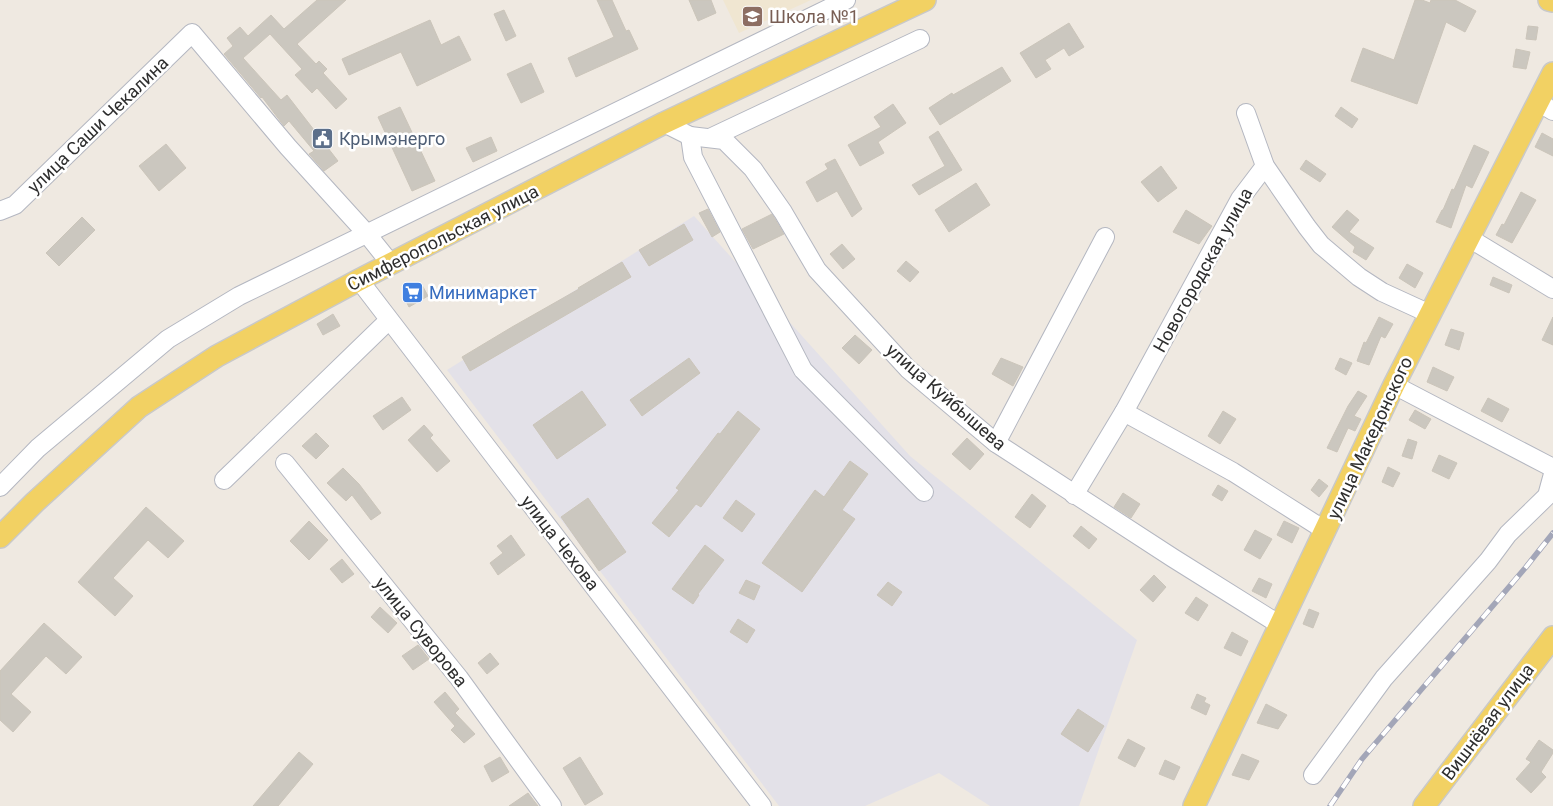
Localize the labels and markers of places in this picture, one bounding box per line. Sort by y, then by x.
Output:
school or university icon: Школа №1 [741,5,765,29]
place label: Школа №1 [769,6,859,27]
public building icon: Крымэнерго [311,127,335,151]
place label: Крымэнерго [339,128,445,149]
supermarket icon: Минимаркет [401,281,425,305]
place label: Минимаркет [429,282,537,303]

